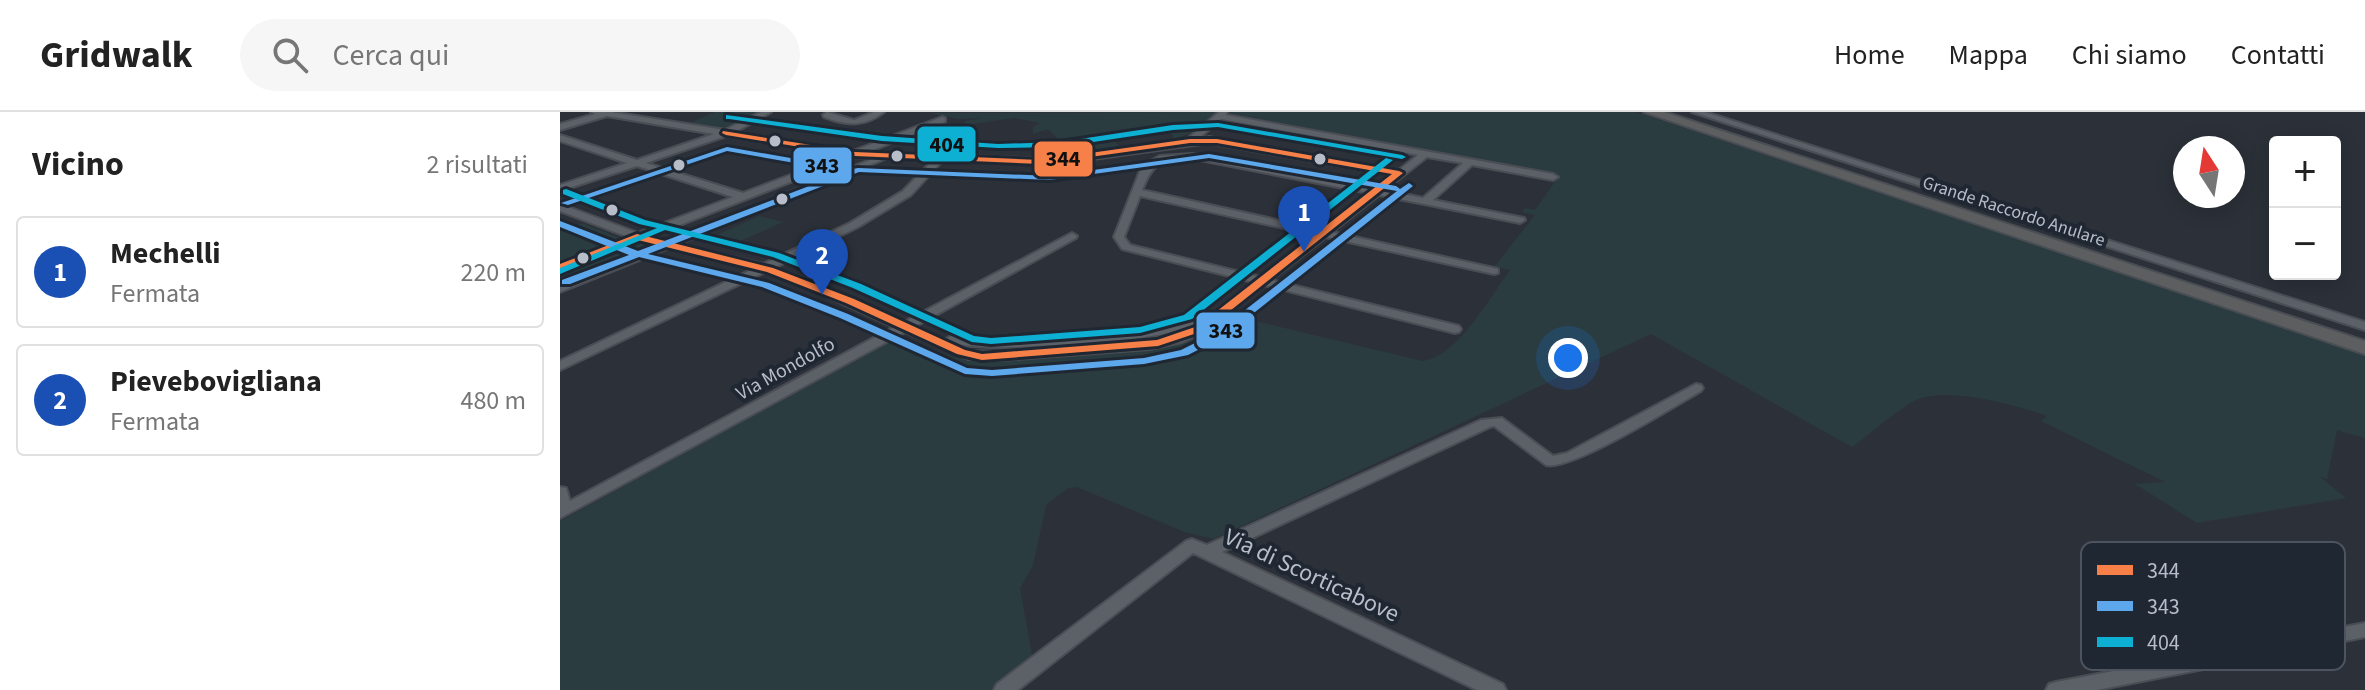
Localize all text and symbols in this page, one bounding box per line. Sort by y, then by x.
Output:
search box [240,19,800,91]
text: Gridwalk [40,28,192,82]
icon: search [268,33,312,77]
text: Cerca qui [332,34,449,77]
text: Home [1834,35,1905,75]
text: Mappa [1949,35,2028,75]
text: Chi siamo [2072,35,2187,75]
text: Contatti [2231,35,2325,75]
line badge: 404 [916,125,977,163]
text: 404 [930,129,965,161]
unlabelled marker [767,133,783,149]
north arrow [2173,136,2245,208]
map controls [2269,136,2341,280]
button: + [2269,136,2341,208]
text: Vicino [32,140,124,189]
line badge: 344 [1033,140,1094,178]
text: 344 [1046,143,1081,175]
text: 2 risultati [427,146,528,183]
line badge: 343 [792,146,853,185]
unlabelled marker [889,148,905,164]
text: 343 [805,150,839,182]
unlabelled marker [1312,151,1328,167]
unlabelled marker [671,157,687,173]
street label: Grande Raccordo Anulare [1919,170,2108,253]
pin: 1 [1278,186,1330,252]
unlabelled marker [774,191,790,207]
unlabelled marker [604,202,620,218]
button: − [2269,208,2341,280]
pin: 2 [796,229,848,295]
text: Mechelli [110,232,221,275]
unlabelled marker [575,250,591,266]
text: 1 [53,254,67,291]
text: 220 m [460,254,526,291]
text: Fermata [110,275,200,312]
line badge: 343 [1195,311,1256,350]
text: 343 [1209,315,1243,347]
street label: Via Mondolfo [731,330,840,408]
your location [1548,338,1588,378]
text: Pievebovigliana [110,360,322,403]
text: 2 [53,382,67,419]
text: 480 m [460,382,526,419]
text: Fermata [110,403,200,440]
street label: Via di Scorticabove [1218,519,1405,631]
legend [2081,542,2345,670]
text: 344 [2147,555,2180,587]
text: 343 [2147,591,2180,623]
text: 404 [2147,627,2180,659]

